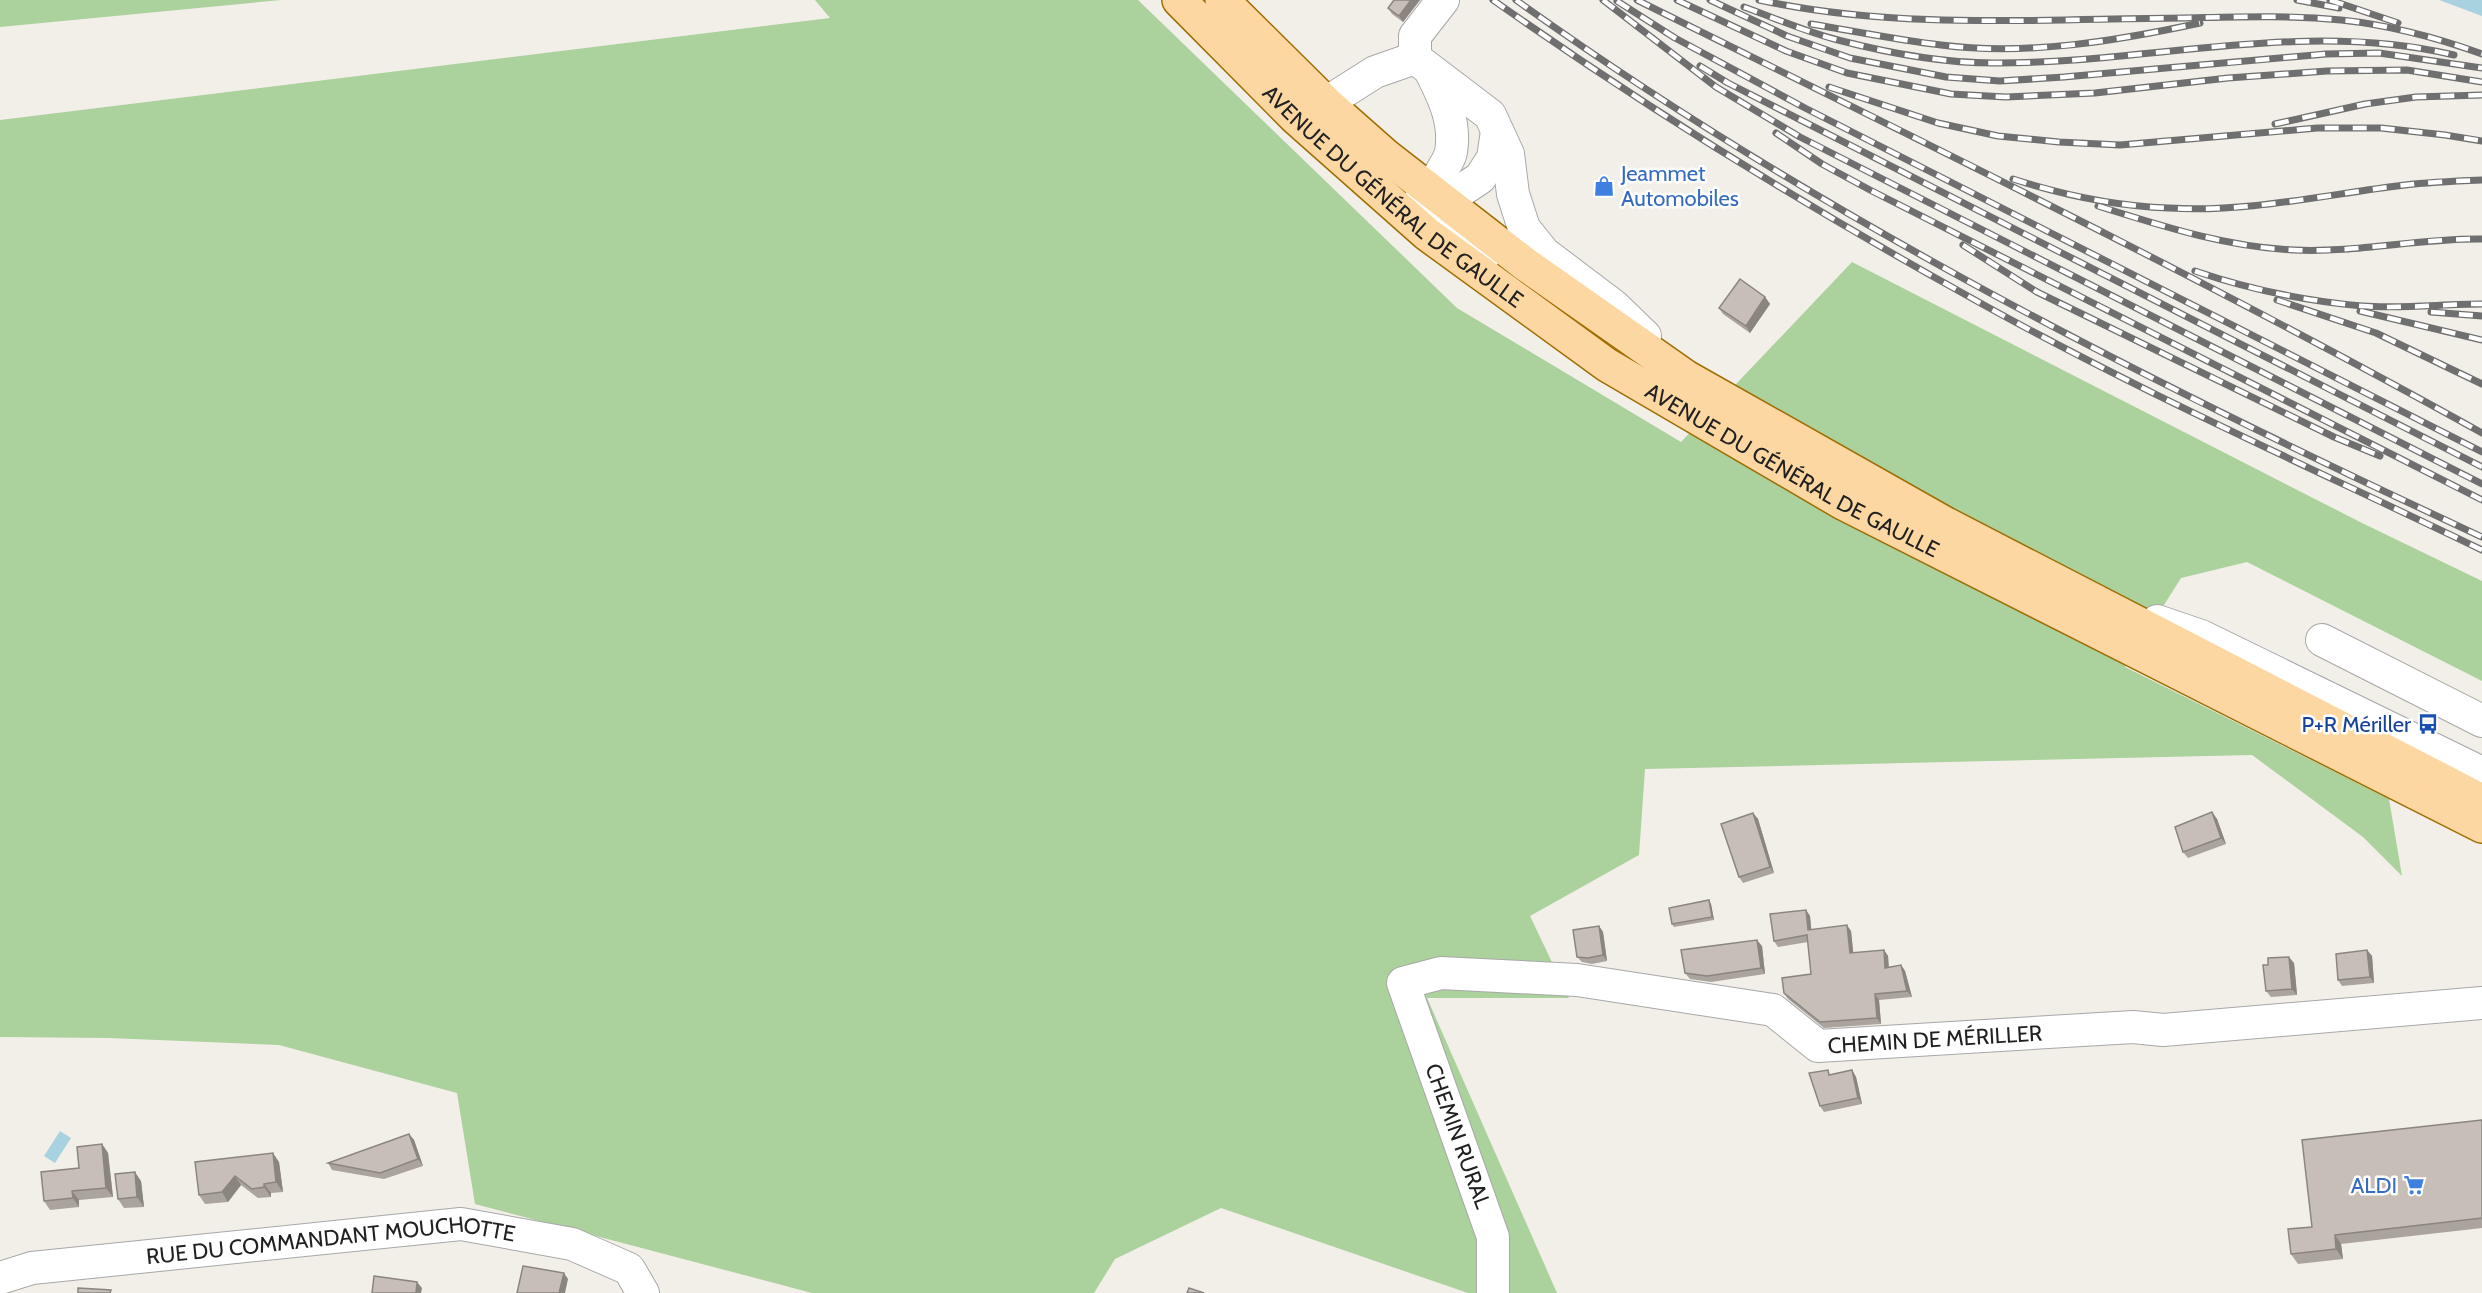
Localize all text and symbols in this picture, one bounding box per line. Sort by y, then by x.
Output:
street label: AVENUE DU GÉNÉRAL DE GAULLE [1257,79,1529,313]
place label: Jeammet Automobiles [1620,160,1739,212]
shop icon: Jeammet Automobiles [1592,174,1616,198]
street label: AVENUE DU GÉNÉRAL DE GAULLE [1641,377,1944,563]
place label: P+R Mériller [2302,711,2411,738]
bus stop icon: P+R Mériller [2416,712,2440,736]
street label: CHEMIN DE MÉRILLER [1827,1019,2043,1059]
street label: CHEMIN RURAL [1419,1060,1497,1212]
place label: ALDI [2351,1172,2397,1199]
supermarket icon: ALDI [2402,1173,2426,1197]
street label: RUE DU COMMANDANT MOUCHOTTE [145,1210,518,1270]

